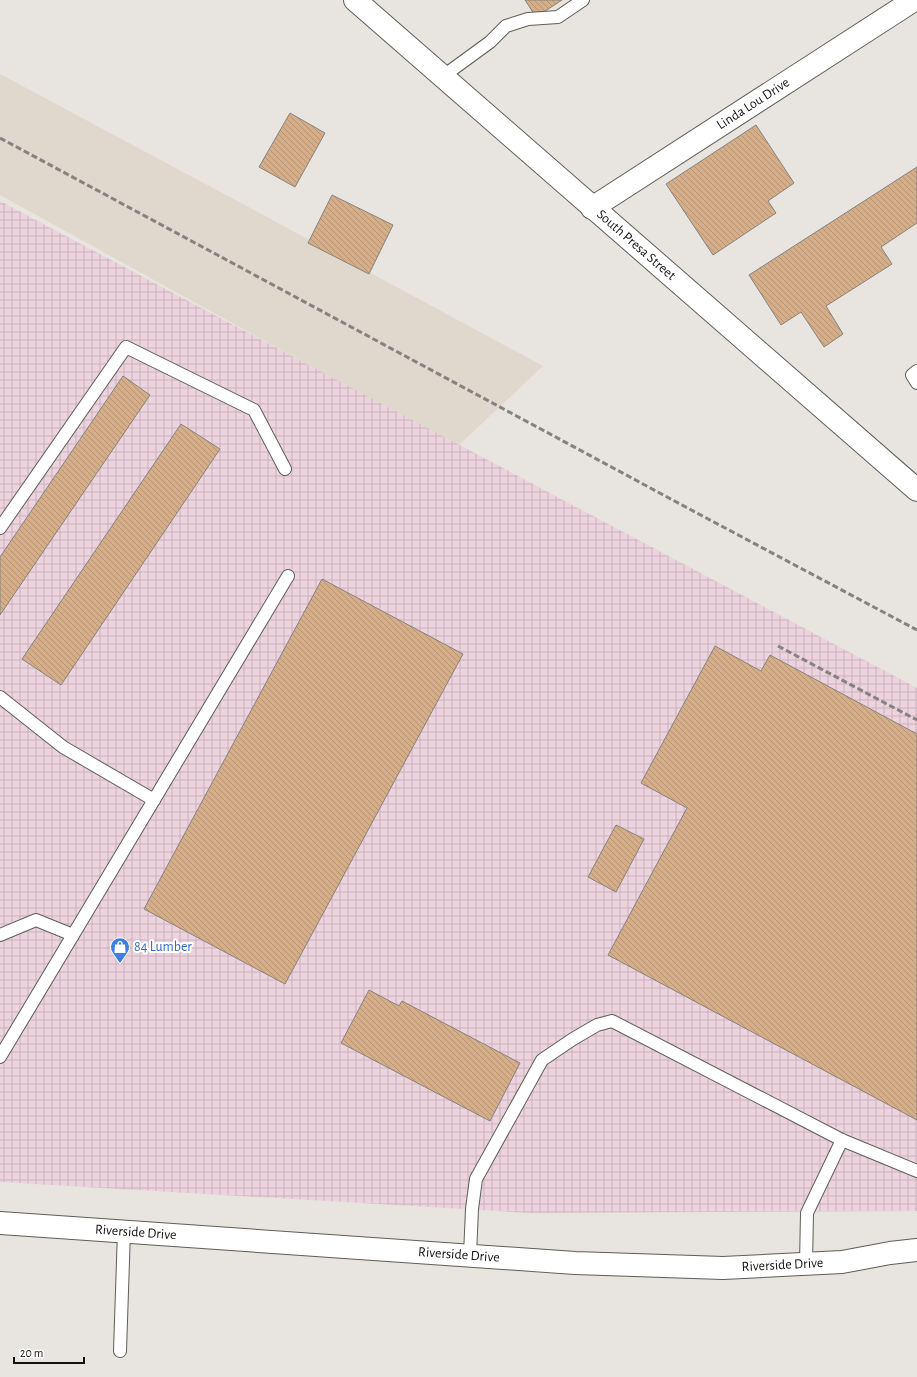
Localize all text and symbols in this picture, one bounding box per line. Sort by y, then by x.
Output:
street label: Linda Lou Drive [714,75,792,132]
street label: South Presa Street [594,207,679,283]
shop icon: 84 Lumber [109,936,131,964]
place label: 84 Lumber [134,940,192,954]
street label: Riverside Drive [94,1223,177,1242]
street label: Riverside Drive [418,1245,500,1265]
street label: Riverside Drive [741,1256,824,1274]
scale bar [14,1339,84,1365]
text: 20 m [20,1347,43,1359]

